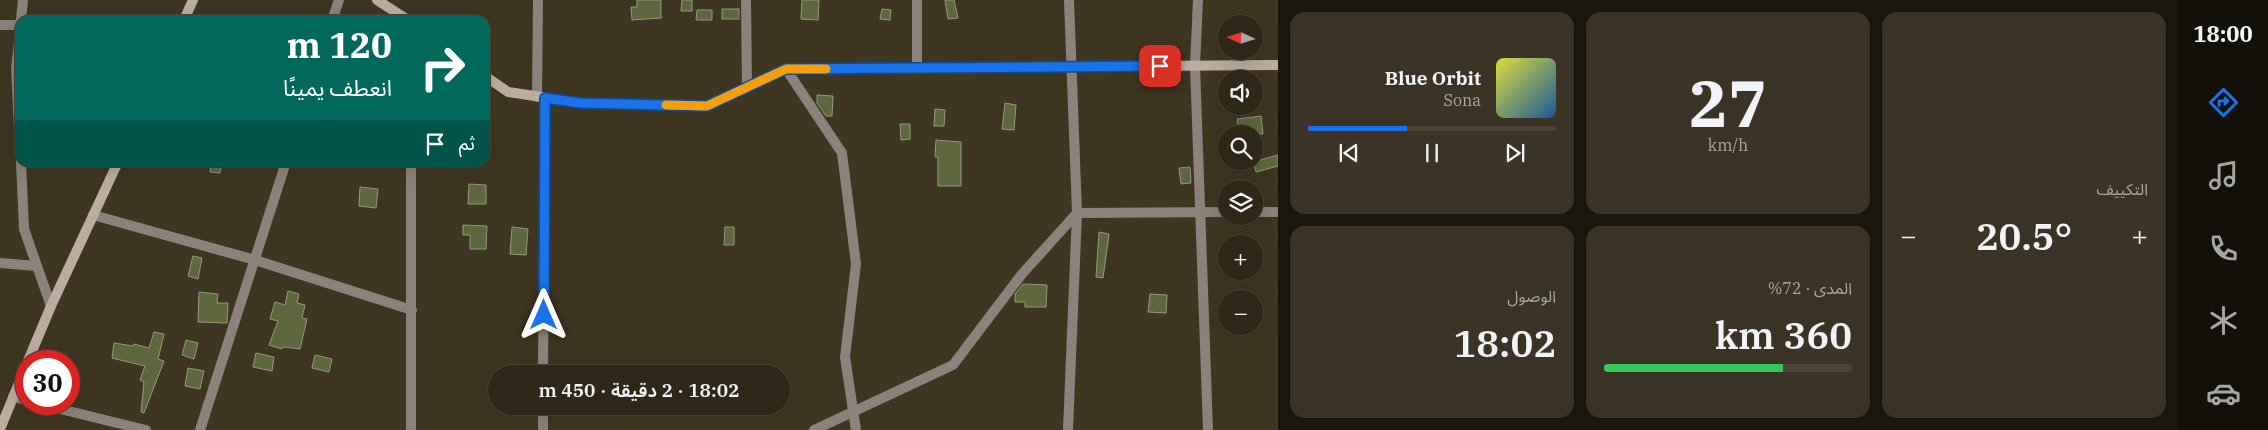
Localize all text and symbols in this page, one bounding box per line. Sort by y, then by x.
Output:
north arrow [1218,15,1262,60]
map controls [1218,15,1263,335]
text: 18:00 [2193,19,2253,48]
text: 120 m [287,22,392,68]
icon: right [410,35,475,100]
pin [1139,45,1181,87]
icon: arrive [1146,52,1174,80]
text: 27 [1689,60,1767,145]
text: Blue Orbit [1385,66,1481,90]
button: sound [1218,70,1263,115]
text: انعطف يمينًا [283,73,392,102]
icon: directions [2206,85,2241,120]
text: Sona [1444,90,1481,110]
button: search [1218,125,1263,170]
icon: arrive [421,130,449,158]
text: ثم [459,131,475,155]
text: km/h [1708,135,1748,155]
icon: previous [1335,139,1363,167]
icon: pause [1418,139,1446,167]
icon: next [1501,139,1529,167]
icon: music [2206,158,2241,193]
text: التكييف [2096,179,2148,199]
button: layers [1218,180,1263,225]
text: 20.5° [1976,211,2072,260]
text: − [1900,217,1917,254]
text: + [2131,217,2148,254]
icon: phone [2206,231,2241,266]
button: + [1218,235,1263,280]
text: المدى · 72% [1768,278,1852,298]
text: الوصول [1507,286,1556,306]
position arrow [517,288,569,340]
button: − [1218,290,1263,335]
icon: climate [2206,303,2241,338]
text: 360 km [1715,310,1852,359]
text: 18:02 [1453,318,1556,367]
speed limit sign: 30 [15,350,80,415]
icon: car [2206,376,2241,411]
text: 18:02 · 2 دقيقة · 450 m [539,378,739,402]

